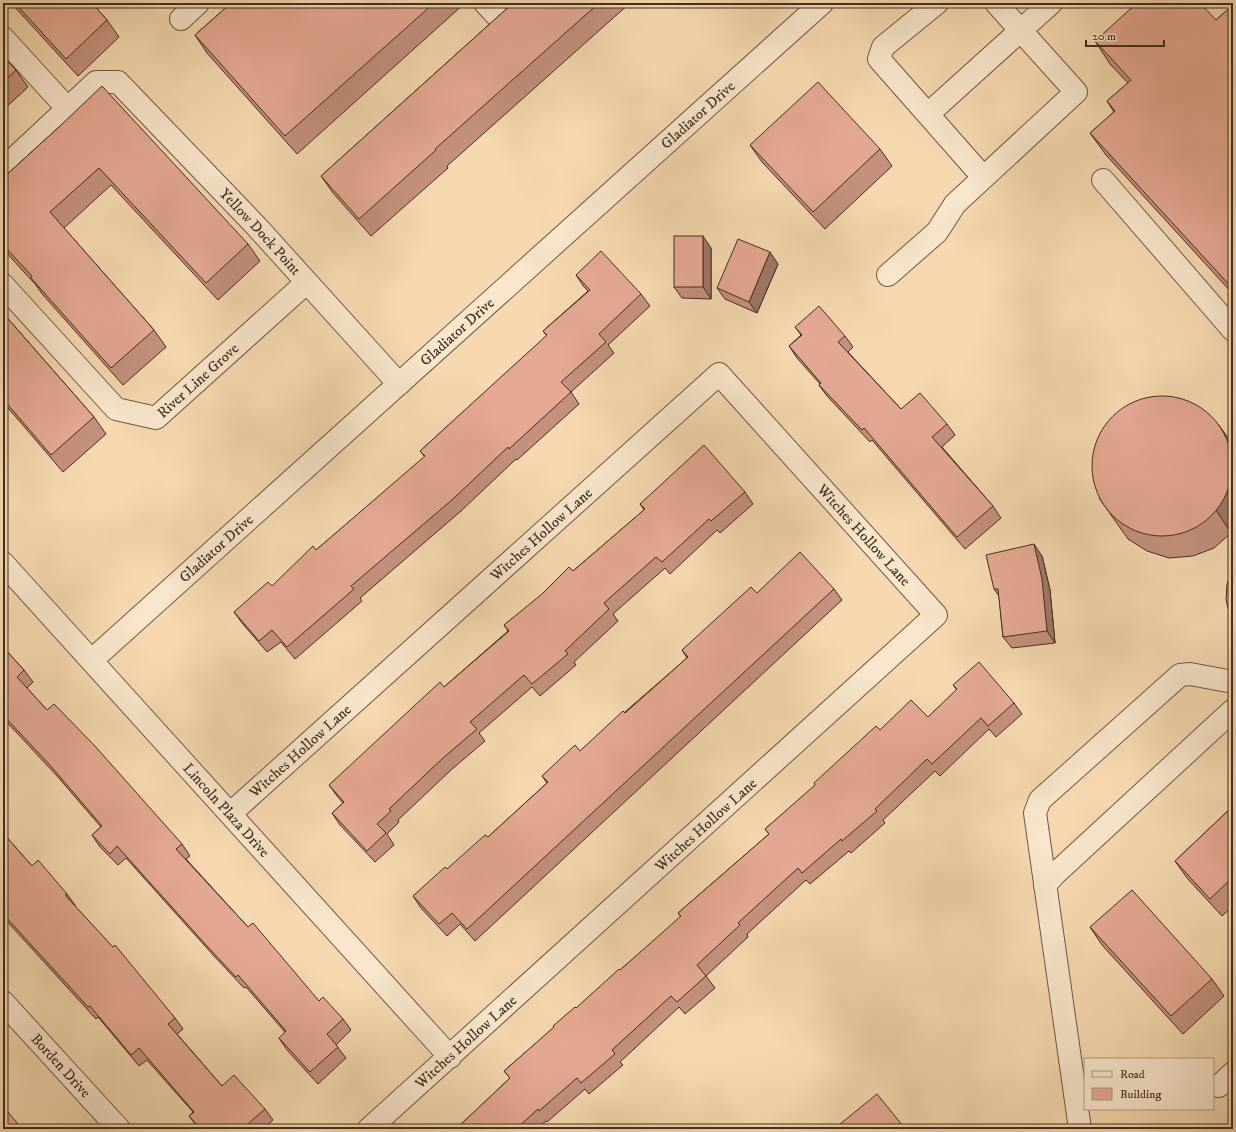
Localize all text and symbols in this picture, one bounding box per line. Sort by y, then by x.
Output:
scale bar [1086,22,1164,48]
text: 20 m [1092,29,1116,44]
street label: Gladiator Drive [657,76,739,153]
street label: Yellow Dock Point [216,184,305,279]
street label: Gladiator Drive [416,293,498,370]
street label: River Line Grove [153,339,243,422]
street label: Witches Hollow Lane [812,479,915,590]
street label: Witches Hollow Lane [485,483,596,586]
street label: Gladiator Drive [175,510,257,587]
street label: Witches Hollow Lane [244,700,355,802]
street label: Lincoln Plaza Drive [179,759,274,861]
street label: Witches Hollow Lane [650,774,761,877]
street label: Witches Hollow Lane [410,991,521,1094]
street label: Borden Drive [27,1029,95,1102]
legend [1084,1058,1214,1110]
text: Road [1120,1067,1145,1082]
text: Building [1120,1087,1161,1102]

